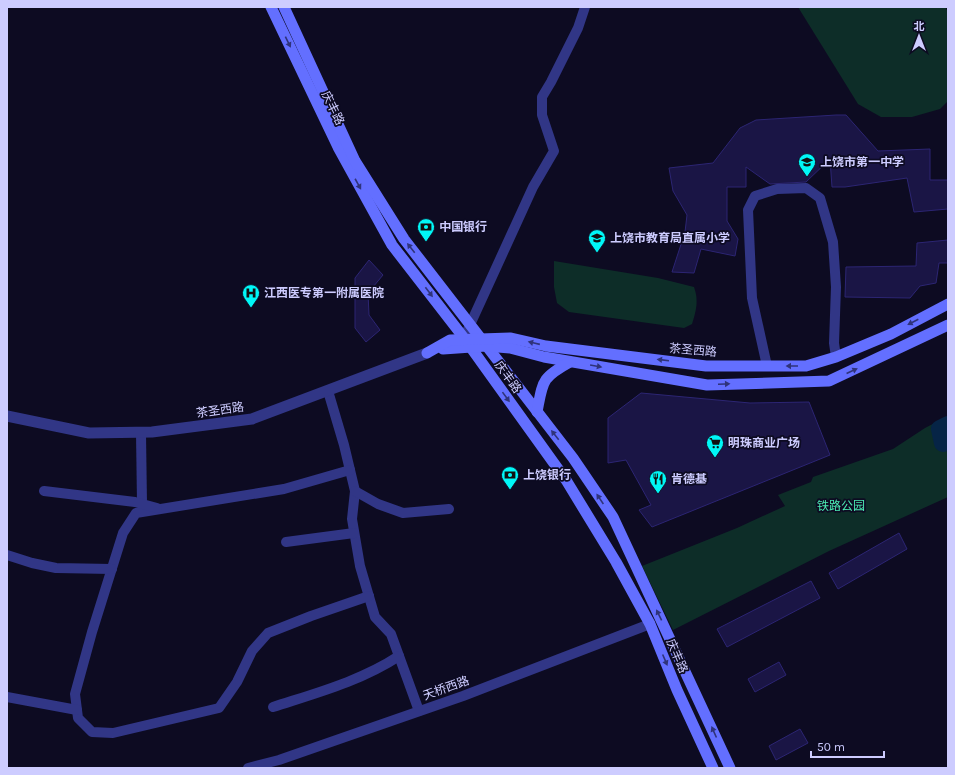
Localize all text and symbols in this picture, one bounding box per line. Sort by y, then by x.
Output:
north arrow [899,16,939,56]
text: 北 [914,20,925,33]
one-way arrow [285,37,291,48]
street label: 庆丰路 [319,89,347,127]
school or university icon: 上饶市第一中学 [797,152,817,177]
place label: 上饶市第一中学 [820,155,904,169]
one-way arrow [355,178,362,189]
bank icon: 中国银行 [416,217,436,242]
place label: 中国银行 [439,220,487,234]
school or university icon: 上饶市教育局直属小学 [587,228,607,253]
place label: 上饶市教育局直属小学 [610,231,730,245]
one-way arrow [407,243,415,254]
hospital icon: 江西医专第一附属医院 [241,283,261,308]
place label: 江西医专第一附属医院 [264,286,384,300]
one-way arrow [425,287,433,298]
one-way arrow [908,319,919,326]
one-way arrow [528,340,540,346]
street label: 茶圣西路 [668,341,718,359]
one-way arrow [656,357,669,363]
street label: 庆丰路 [492,358,524,396]
one-way arrow [590,363,602,369]
one-way arrow [785,363,798,369]
one-way arrow [846,368,858,374]
one-way arrow [718,381,730,388]
one-way arrow [502,392,510,402]
street label: 茶圣西路 [195,400,245,420]
one-way arrow [551,429,559,440]
supermarket icon: 明珠商业广场 [705,433,725,458]
place label: 明珠商业广场 [728,436,800,450]
bank icon: 上饶银行 [500,465,520,490]
place label: 上饶银行 [523,468,571,482]
restaurant icon: 肯德基 [648,469,668,494]
place label: 肯德基 [671,472,707,486]
one-way arrow [596,494,604,504]
park label: 铁路公园 [817,499,865,513]
one-way arrow [656,609,662,620]
street label: 庆丰路 [664,637,690,675]
one-way arrow [661,654,668,666]
street label: 天桥西路 [421,673,471,703]
one-way arrow [711,727,717,738]
scale bar [811,733,884,759]
text: 50 m [817,740,845,754]

